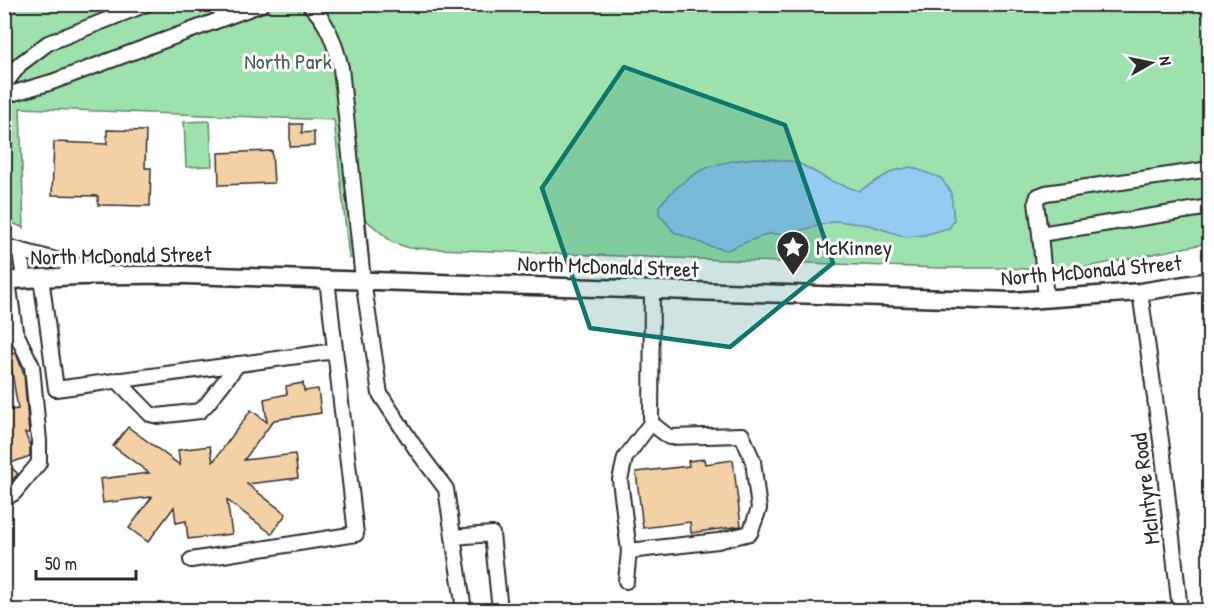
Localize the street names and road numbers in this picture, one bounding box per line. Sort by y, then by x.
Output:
street label: North McDonald Street [30,238,212,272]
street label: North McDonald Street [999,247,1183,293]
street label: North McDonald Street [517,248,699,284]
street label: McIntyre Road [1123,431,1167,546]

